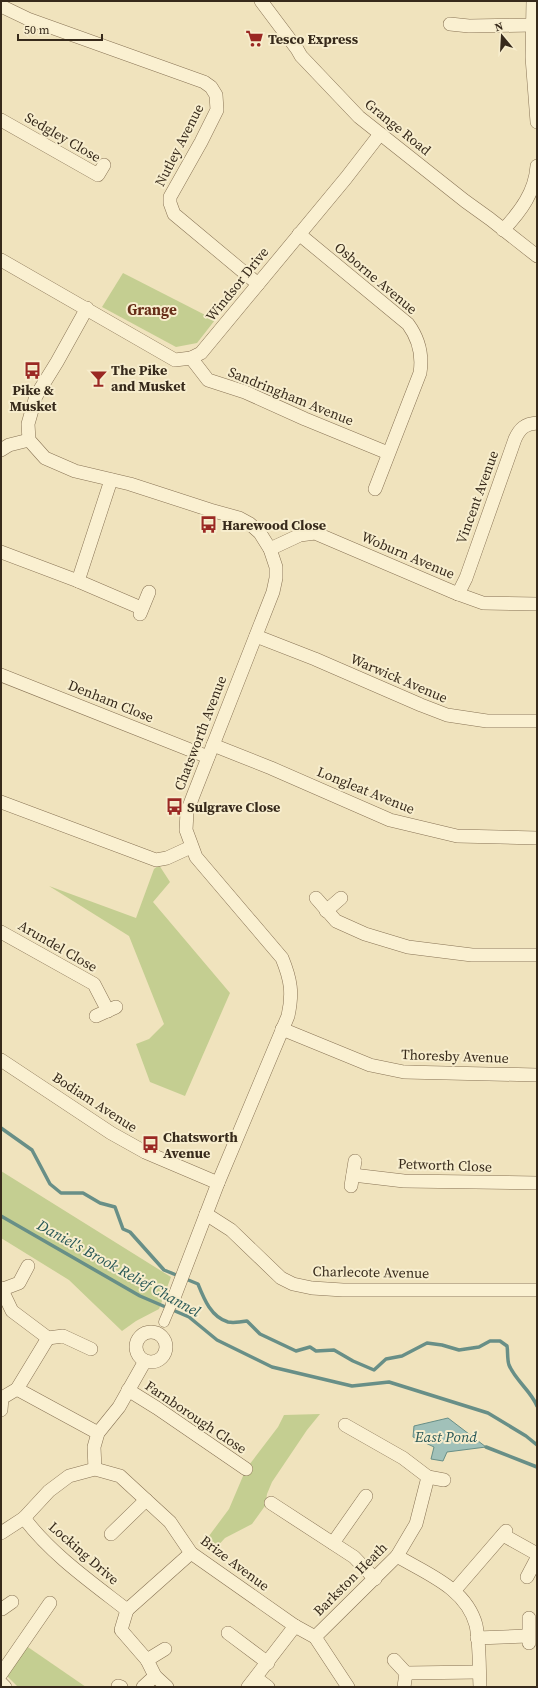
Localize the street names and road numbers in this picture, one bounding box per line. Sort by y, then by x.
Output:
street label: Grange Road [361,94,435,160]
street label: Nutley Avenue [150,100,208,190]
street label: Sedgley Close [21,107,105,167]
street label: Osborne Avenue [330,237,422,319]
street label: Windsor Drive [201,243,273,325]
street label: Sandringham Avenue [225,362,357,430]
street label: Vincent Avenue [451,448,503,546]
street label: Woburn Avenue [358,526,458,584]
street label: Warwick Avenue [347,648,451,708]
street label: Chatsworth Avenue [169,673,231,793]
street label: Denham Close [65,675,157,727]
street label: Longleat Avenue [314,761,418,819]
street label: Arundel Close [15,915,101,977]
street label: Thoresby Avenue [401,1044,509,1068]
street label: Bodiam Avenue [49,1067,141,1137]
street label: Petworth Close [398,1153,492,1177]
street label: Charlecote Avenue [312,1261,430,1283]
street label: Farnborough Close [141,1375,251,1459]
street label: Locking Drive [44,1517,124,1589]
street label: Brize Avenue [196,1530,274,1596]
street label: Barkston Heath [309,1538,391,1620]

